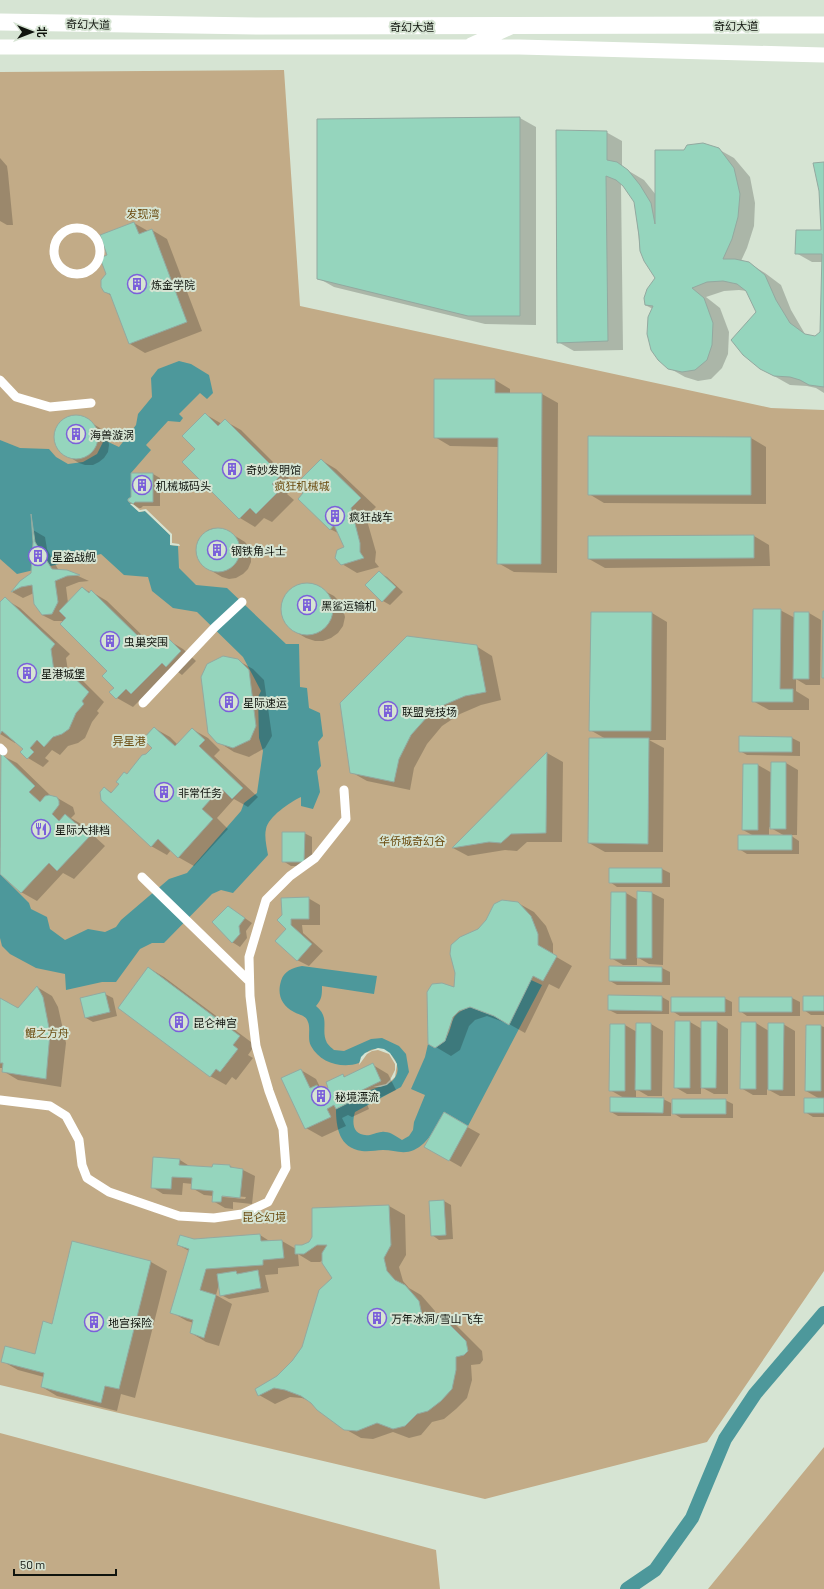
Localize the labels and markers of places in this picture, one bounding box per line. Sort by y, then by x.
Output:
building icon: 炼金学院 [126,273,148,295]
place label: 炼金学院 [151,278,195,291]
building icon: 海兽漩涡 [65,423,87,445]
place label: 海兽漩涡 [90,428,134,441]
building icon: 奇妙发明馆 [221,458,243,480]
place label: 奇妙发明馆 [246,463,301,476]
building icon: 机械城码头 [131,474,153,496]
place label: 机械城码头 [156,479,211,492]
building icon: 疯狂战车 [324,505,346,527]
place label: 疯狂战车 [349,510,393,523]
building icon: 钢铁角斗士 [206,539,228,561]
place label: 钢铁角斗士 [231,544,286,557]
building icon: 星盗战舰 [27,545,49,567]
place label: 星盗战舰 [52,550,96,563]
building icon: 黑鲨运输机 [296,594,318,616]
place label: 黑鲨运输机 [321,599,376,612]
building icon: 虫巢突围 [99,630,121,652]
place label: 虫巢突围 [124,635,168,648]
building icon: 星港城堡 [16,662,38,684]
place label: 星港城堡 [41,667,85,680]
building icon: 星际速运 [218,691,240,713]
place label: 星际速运 [243,696,287,709]
building icon: 联盟竞技场 [377,700,399,722]
place label: 联盟竞技场 [402,705,457,718]
building icon: 非常任务 [153,781,175,803]
place label: 非常任务 [178,786,222,799]
restaurant icon: 星际大排档 [30,818,52,840]
place label: 星际大排档 [55,823,110,836]
building icon: 昆仑神宫 [168,1011,190,1033]
place label: 昆仑神宫 [193,1016,237,1029]
building icon: 秘境漂流 [310,1085,332,1107]
place label: 秘境漂流 [335,1090,379,1103]
building icon: 万年冰洞/雪山飞车 [366,1307,388,1329]
building icon: 地宫探险 [83,1311,105,1333]
place label: 万年冰洞/雪山飞车 [391,1312,483,1325]
place label: 地宫探险 [108,1316,152,1329]

